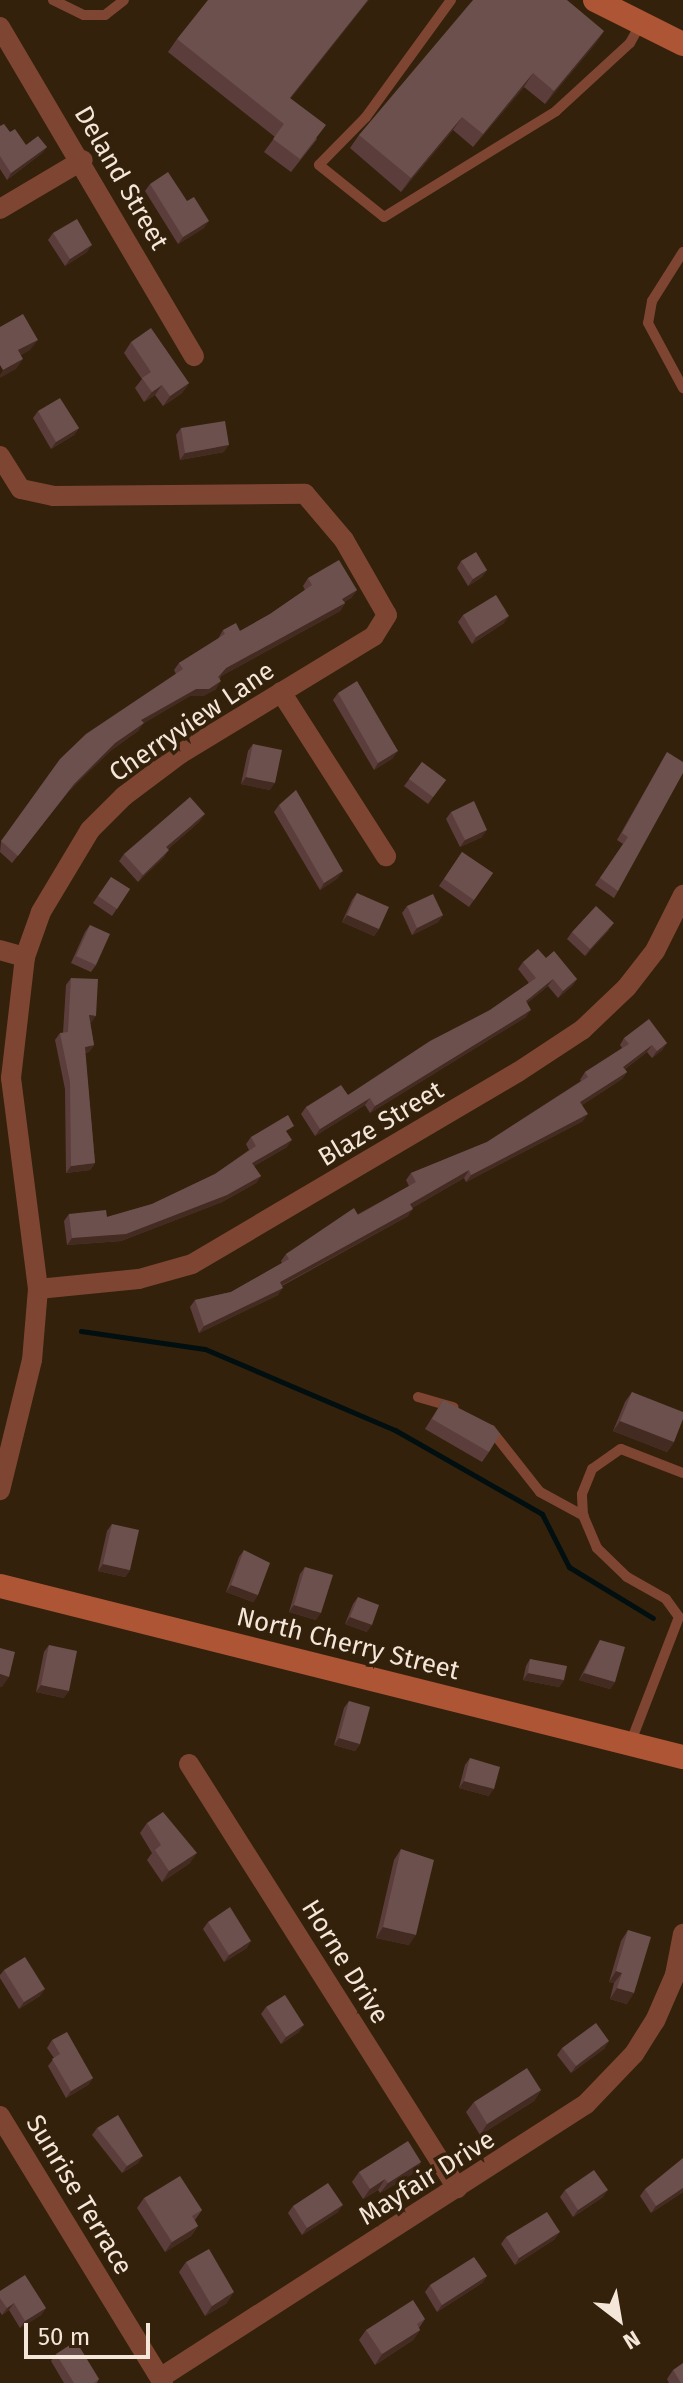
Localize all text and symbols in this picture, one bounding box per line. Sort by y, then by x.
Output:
street label: Deland Street [67,101,175,255]
street label: Cherryview Lane [103,655,281,789]
street label: Blaze Street [313,1075,449,1173]
street label: North Cherry Street [233,1601,463,1687]
street label: Horne Drive [295,1894,395,2030]
street label: Sunrise Terrace [19,2110,139,2280]
street label: Mayfair Drive [353,2124,501,2232]
north arrow [579,2279,659,2359]
scale bar [28,2307,154,2357]
text: 50 m [38,2323,90,2351]
text: N [618,2325,645,2355]

